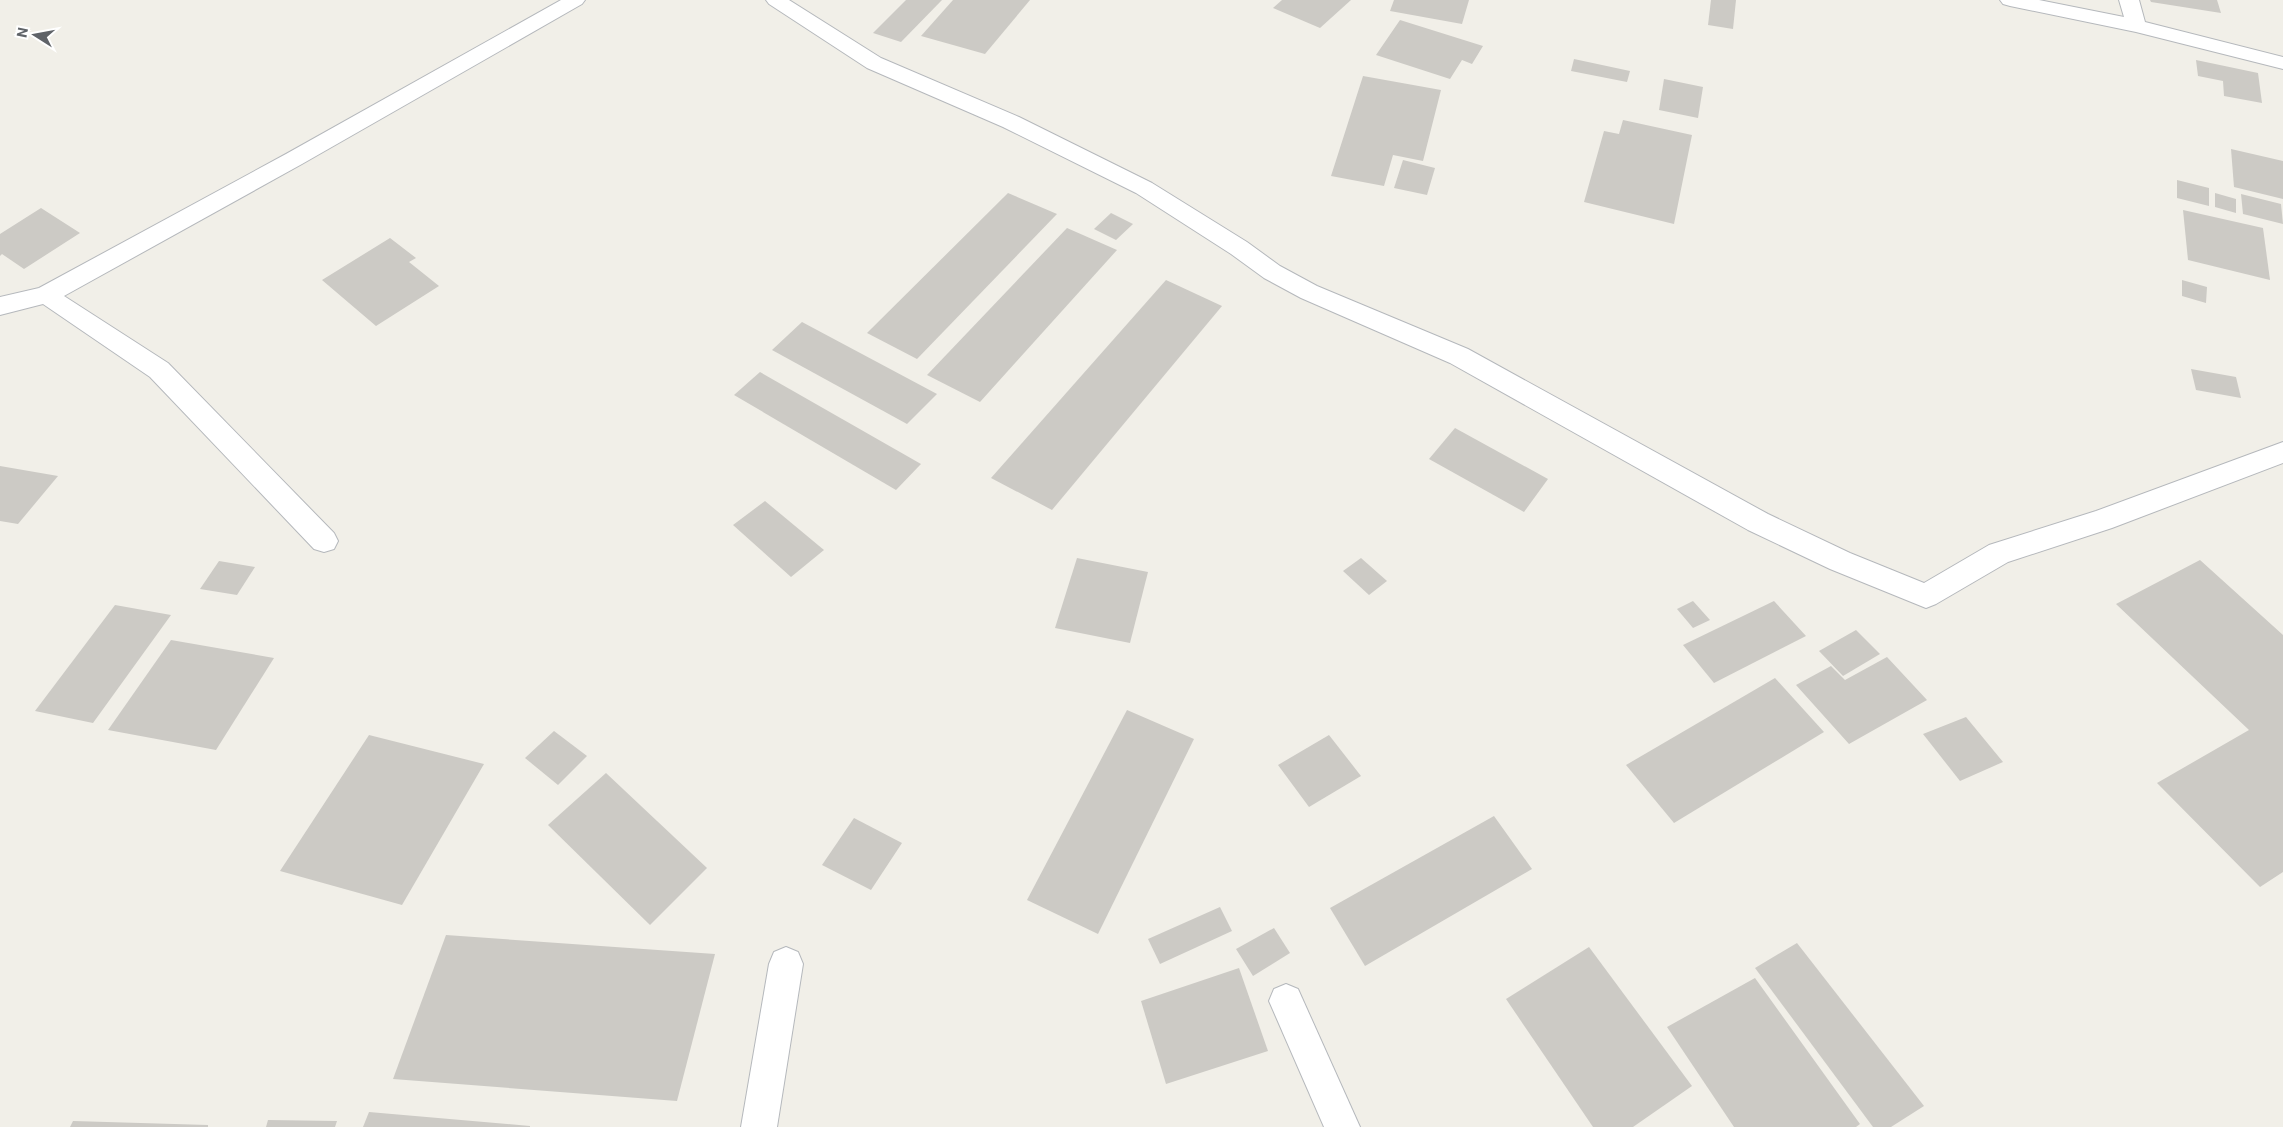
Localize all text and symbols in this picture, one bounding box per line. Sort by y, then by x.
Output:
north arrow [10,10,60,60]
text: N [13,26,31,39]

